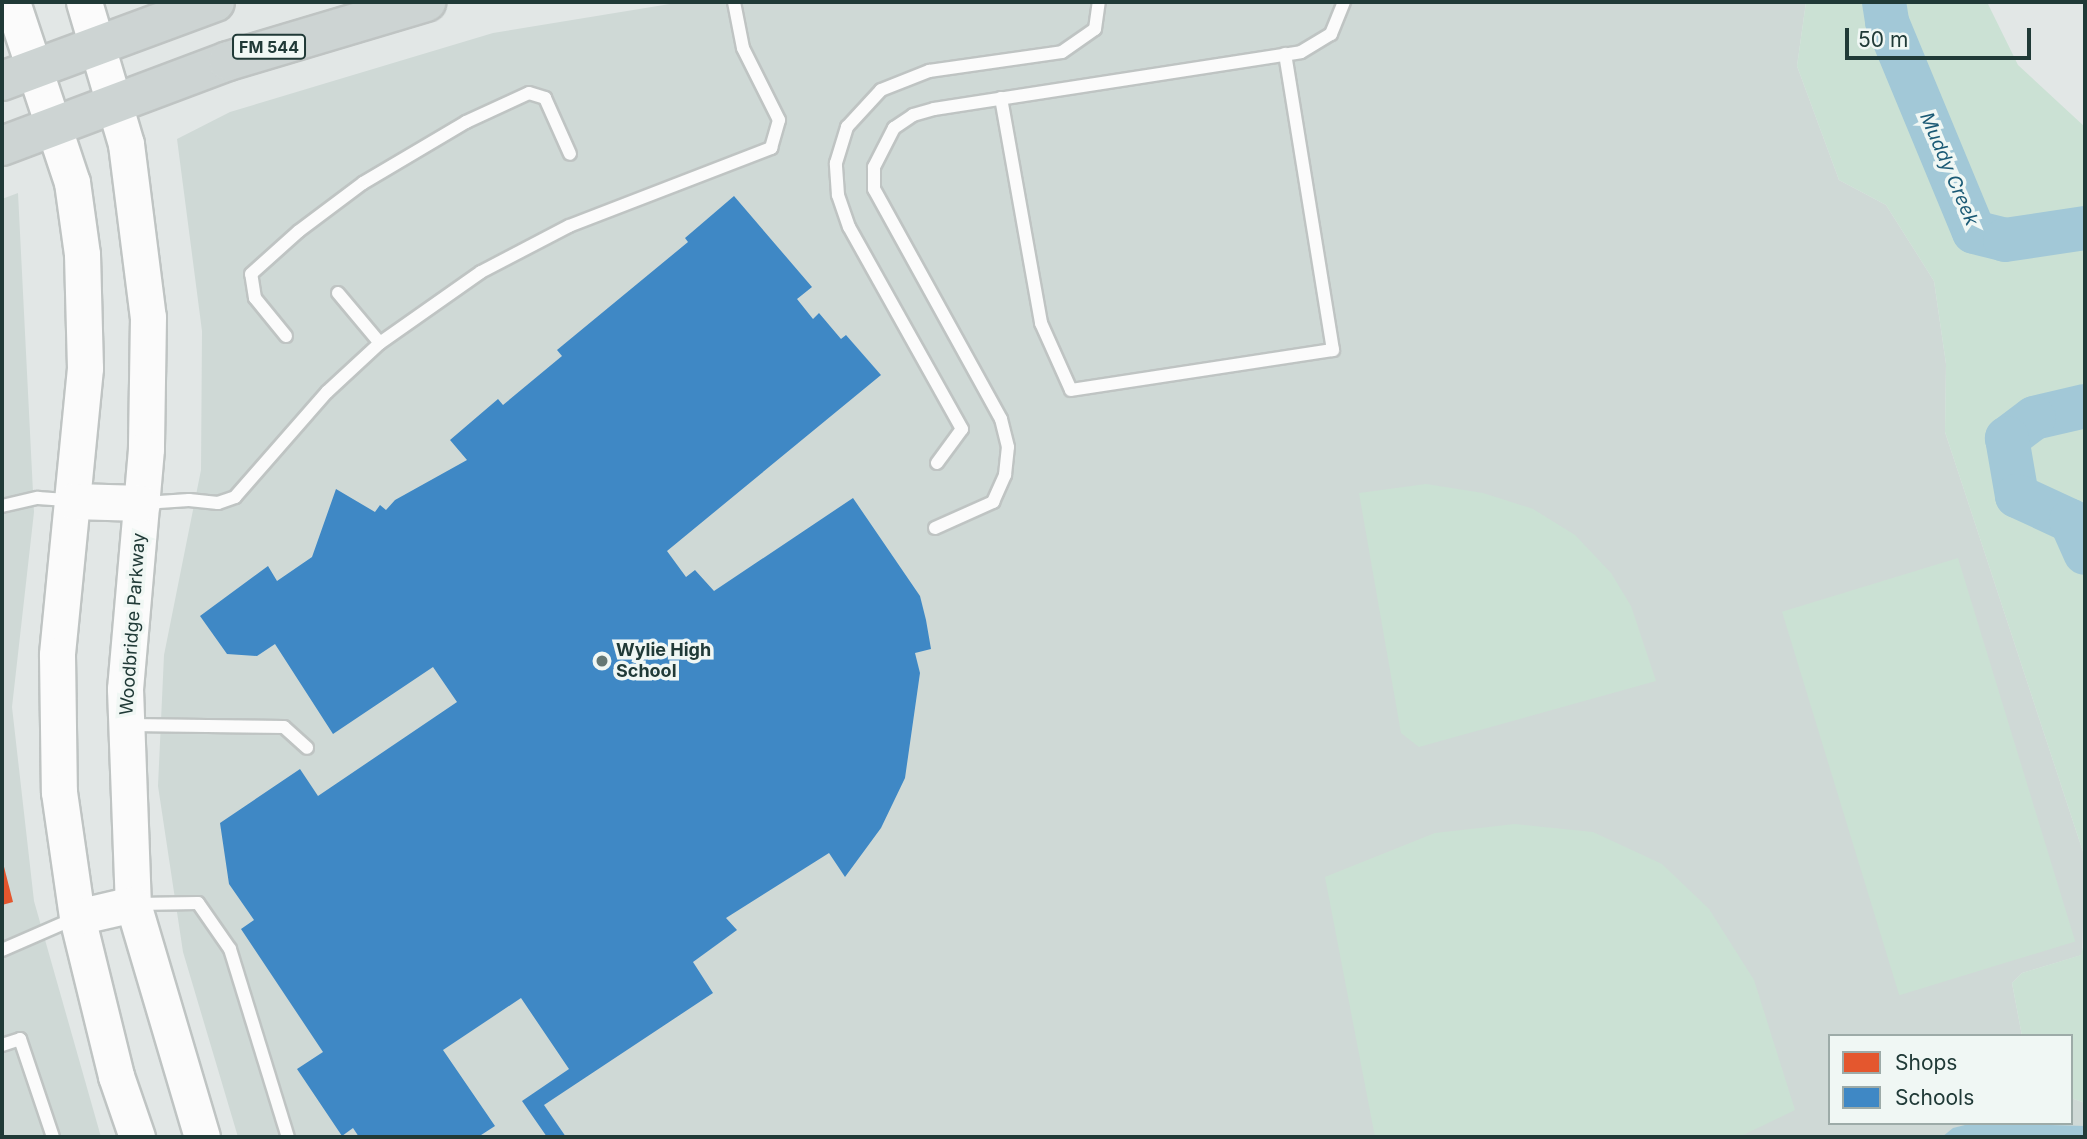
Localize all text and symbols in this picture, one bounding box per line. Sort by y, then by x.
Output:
scale bar [1849,14,2035,58]
text: 50 m [1858,27,1908,52]
road number: FM 544 [230,34,308,60]
water label: Muddy Creek [1915,109,1983,229]
street label: Woodbridge Parkway [116,532,150,716]
place label: Wylie High School [616,640,711,682]
marker: Wylie High School [594,653,610,669]
legend [1828,1034,2073,1125]
text: Shops [1895,1050,1957,1075]
text: Schools [1895,1085,1974,1110]

